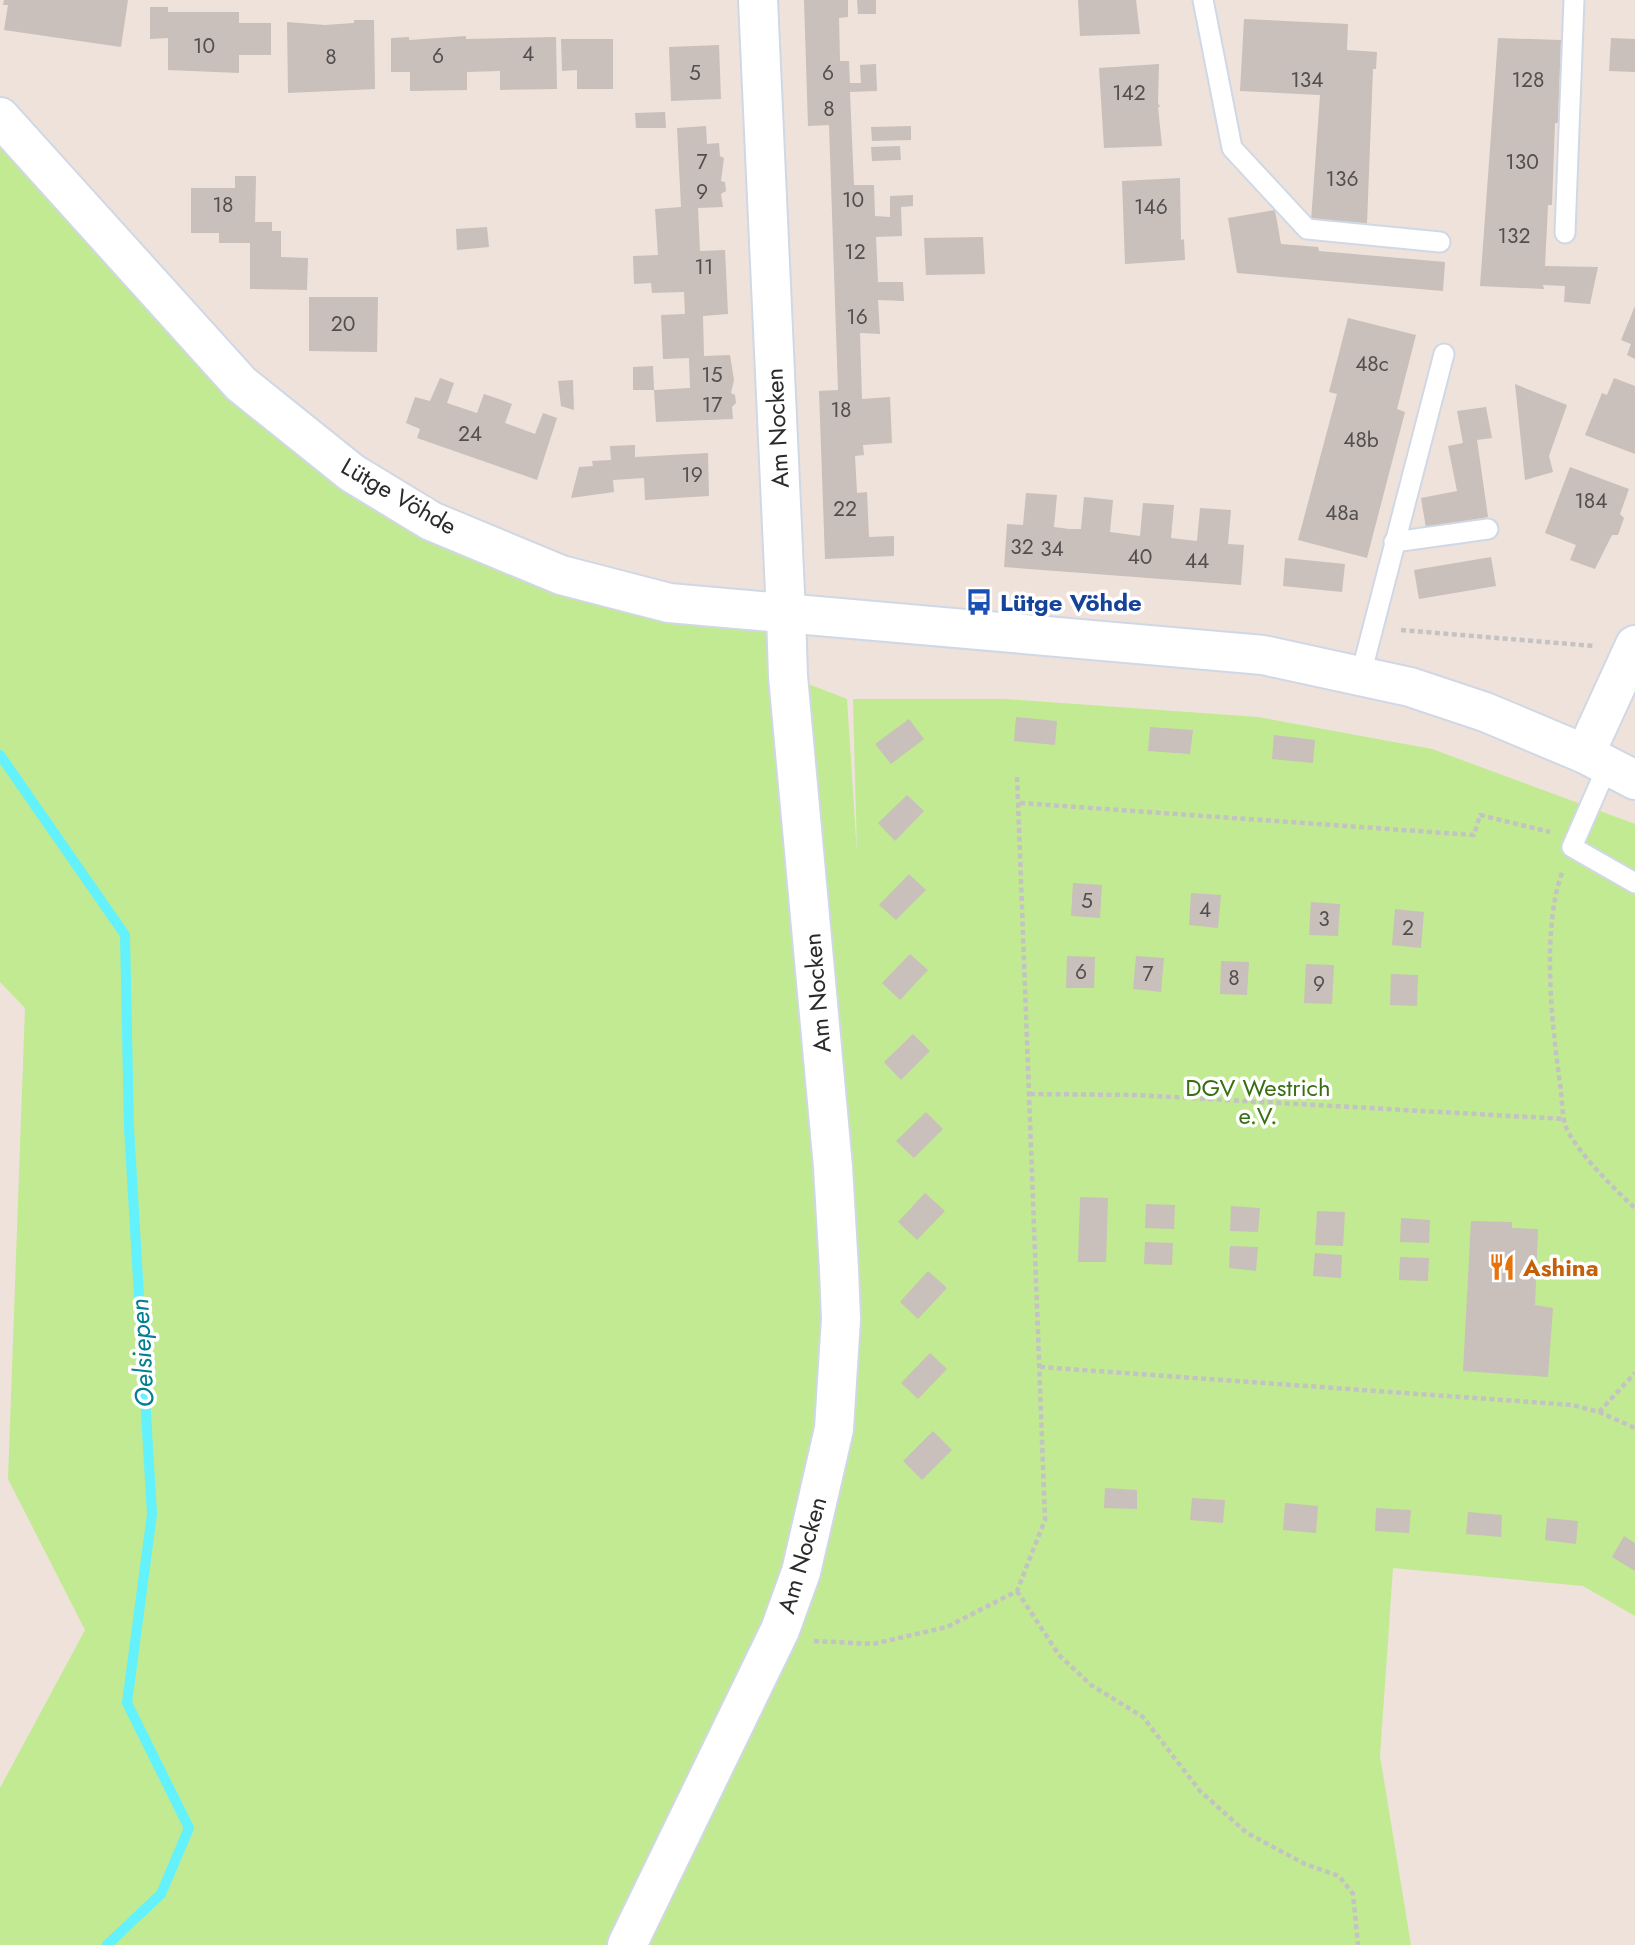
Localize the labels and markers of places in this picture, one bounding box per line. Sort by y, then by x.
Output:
place label: Lütge Vöhde [1000,585,1142,620]
bus stop icon: Lütge Vöhde [964,587,994,617]
place label: Ashina [1522,1250,1599,1285]
restaurant icon: Ashina [1487,1252,1517,1282]

